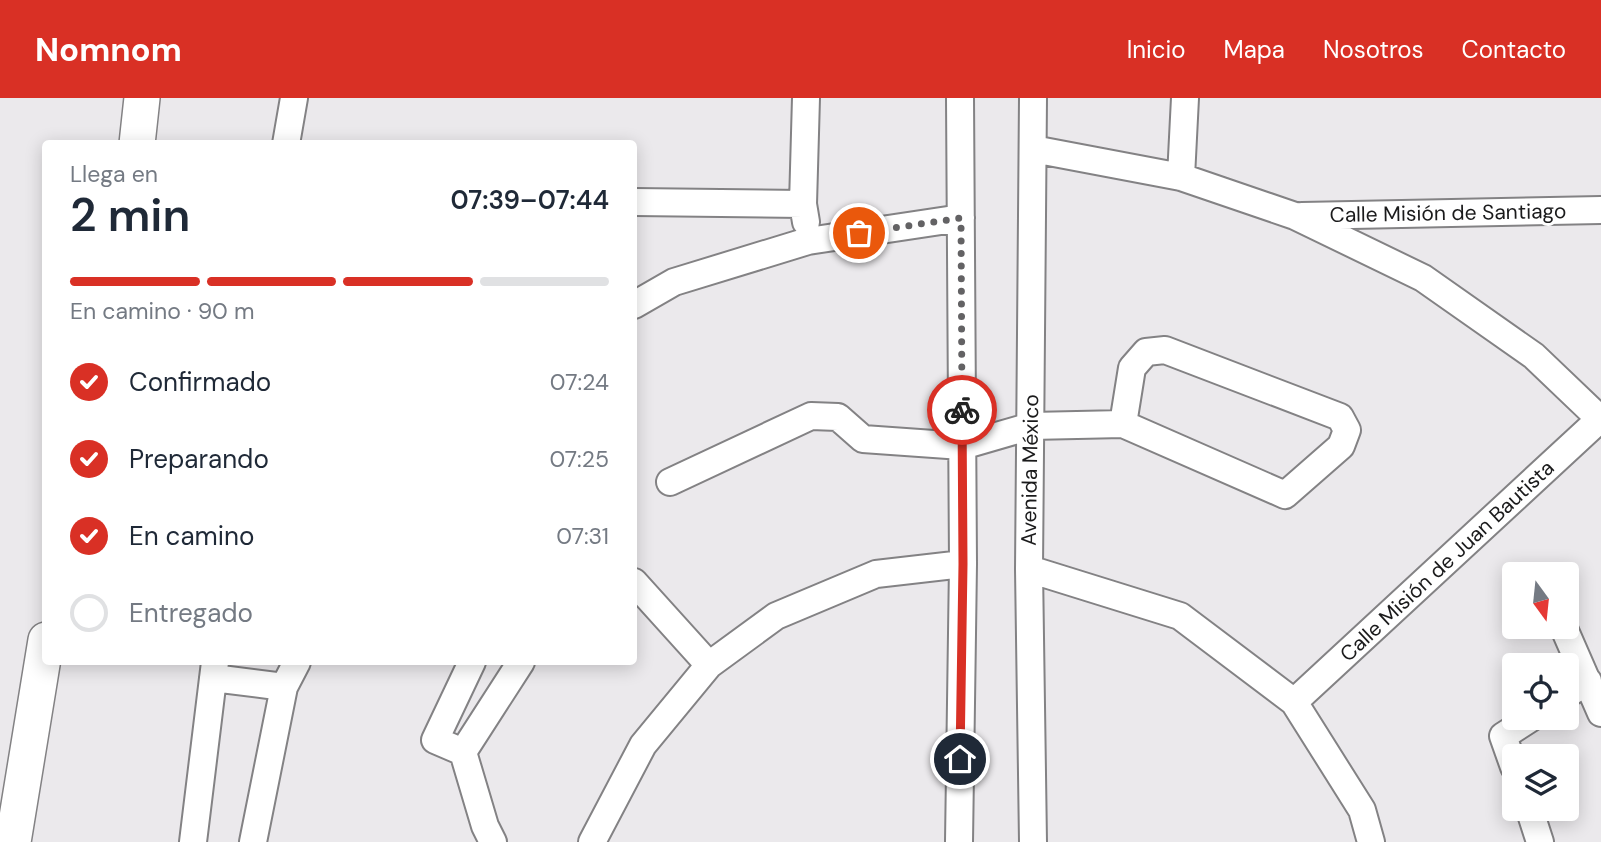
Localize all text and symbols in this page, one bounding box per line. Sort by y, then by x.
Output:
text: Nomnom [35,28,182,71]
text: Inicio [1127,34,1186,65]
text: Mapa [1224,34,1285,65]
text: Nosotros [1323,34,1424,65]
text: Contacto [1462,34,1566,65]
text: Llega en [70,159,158,189]
text: 07:39–07:44 [450,183,609,217]
text: 2 min [70,185,190,245]
street label: Calle Misión de Santiago [1330,197,1566,229]
pin [829,203,889,263]
icon: bag [840,214,878,252]
text: En camino · 90 m [70,296,254,326]
icon: check [70,363,108,401]
text: Confirmado [129,365,271,399]
text: 07:24 [550,367,609,397]
courier [927,375,997,445]
icon: bike [943,391,981,429]
street label: Avenida México [1015,394,1045,546]
icon: check [70,440,108,478]
text: Preparando [129,442,269,476]
text: 07:25 [549,444,609,474]
street label: Calle Misión de Juan Bautista [1334,454,1560,668]
icon: check [70,517,108,555]
text: En camino [129,519,254,553]
text: 07:31 [556,521,609,551]
north arrow [1502,562,1578,639]
map controls [1502,562,1579,821]
text: Entregado [129,596,253,630]
button: locate [1502,653,1579,730]
pin [930,729,990,789]
icon: home [941,740,979,778]
button: layers [1502,744,1579,821]

